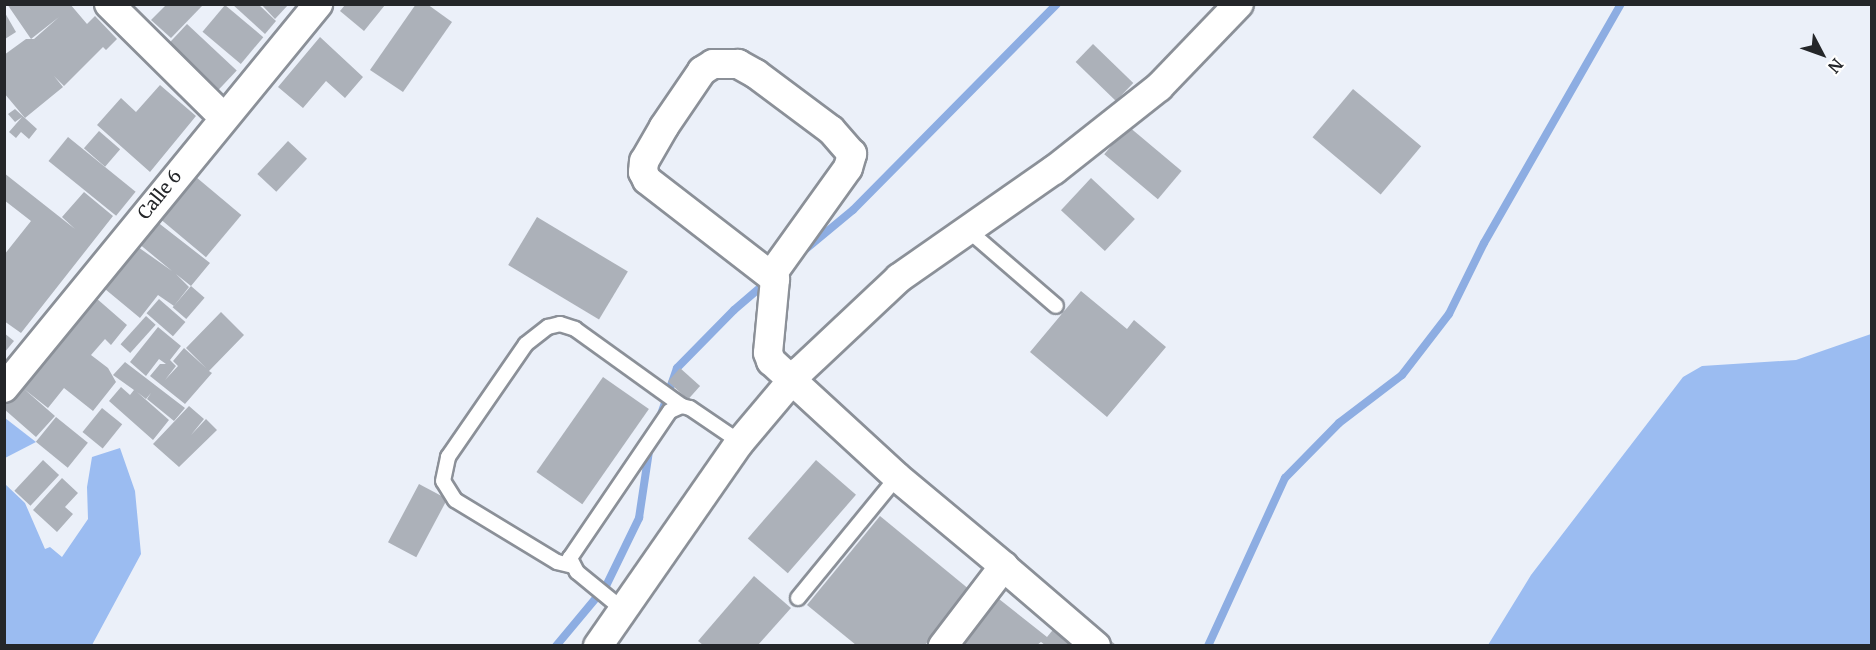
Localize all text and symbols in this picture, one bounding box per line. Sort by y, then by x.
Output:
north arrow [1792,24,1852,84]
text: N [1824,54,1847,77]
street label: Calle 6 [134,166,186,224]

